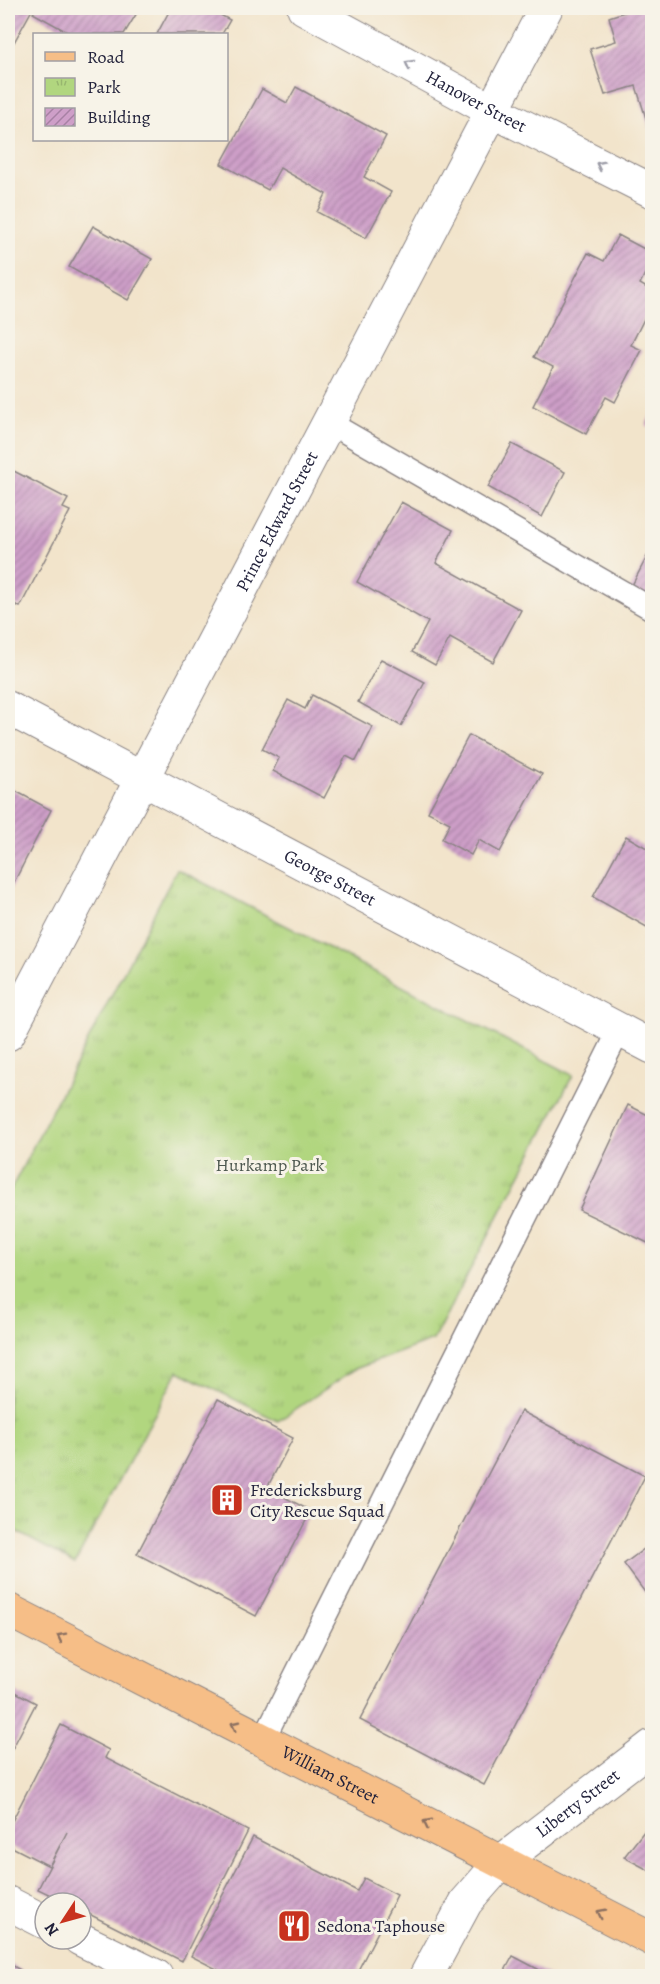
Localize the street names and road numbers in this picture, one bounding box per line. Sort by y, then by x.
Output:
street label: Hanover Street [422,65,531,138]
street label: Prince Edward Street [230,447,324,596]
street label: George Street [280,843,380,912]
street label: William Street [277,1739,383,1810]
street label: Liberty Street [531,1763,625,1843]

